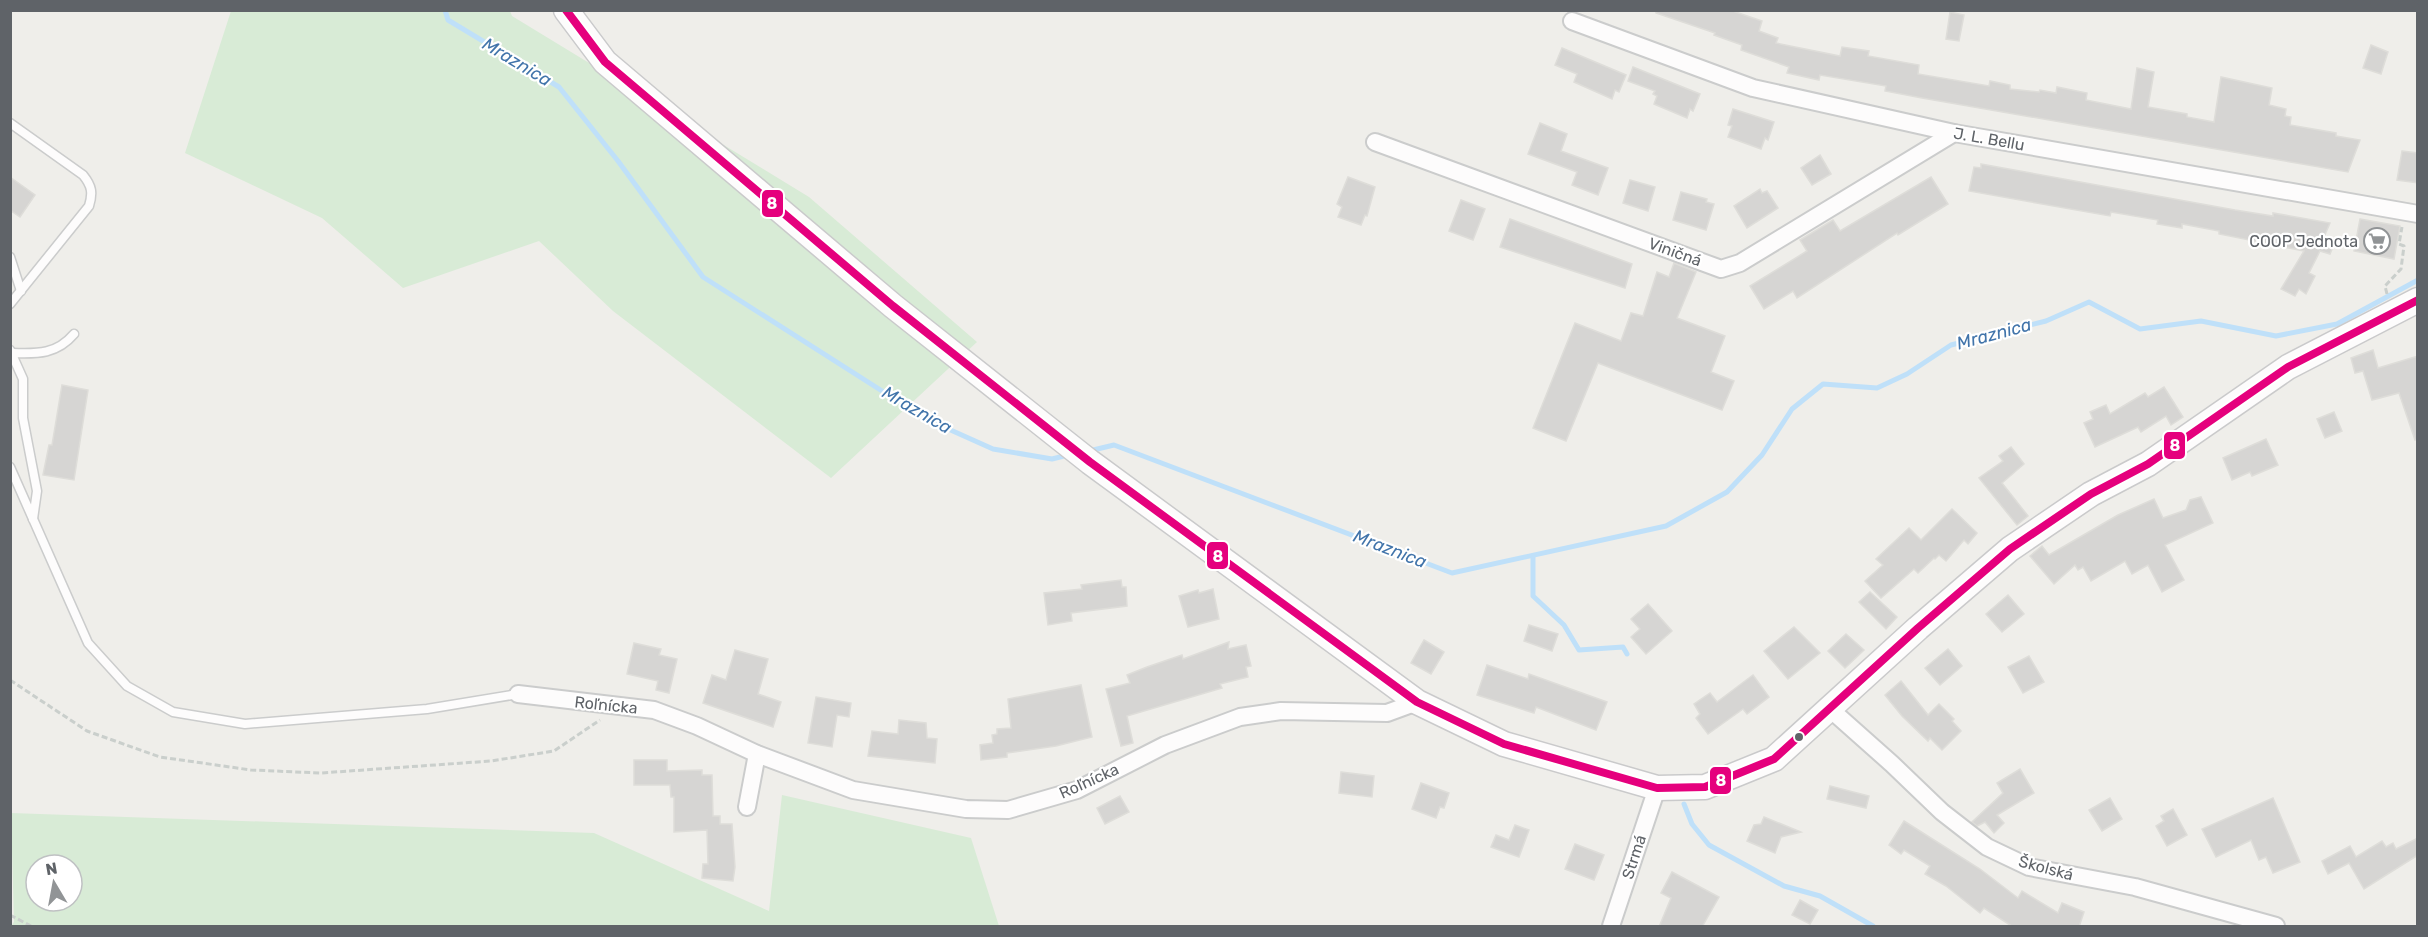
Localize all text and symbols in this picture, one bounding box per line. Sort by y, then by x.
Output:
water label: Mraznica [478,33,556,91]
street label: J. L. Bellu [1952,123,2026,155]
line badge: 8 [761,189,784,218]
text: 8 [767,194,778,213]
supermarket icon: COOP Jednota [2362,226,2392,256]
place label: COOP Jednota [2249,232,2358,251]
street label: Viničná [1646,234,1704,270]
water label: Mraznica [1954,313,2034,355]
water label: Mraznica [878,381,956,439]
line badge: 8 [2163,431,2186,460]
text: 8 [2170,436,2181,455]
water label: Mraznica [1350,525,1430,573]
line badge: 8 [1206,541,1229,570]
text: 8 [1213,547,1224,566]
street label: Roľnícka [573,692,639,718]
unlabelled marker [1793,731,1805,743]
street label: Roľnícka [1056,759,1122,803]
line badge: 8 [1709,766,1732,795]
text: 8 [1716,771,1727,790]
street label: Strmá [1618,832,1650,882]
street label: Školská [2017,851,2076,884]
north arrow [24,853,84,913]
text: N [44,858,59,879]

